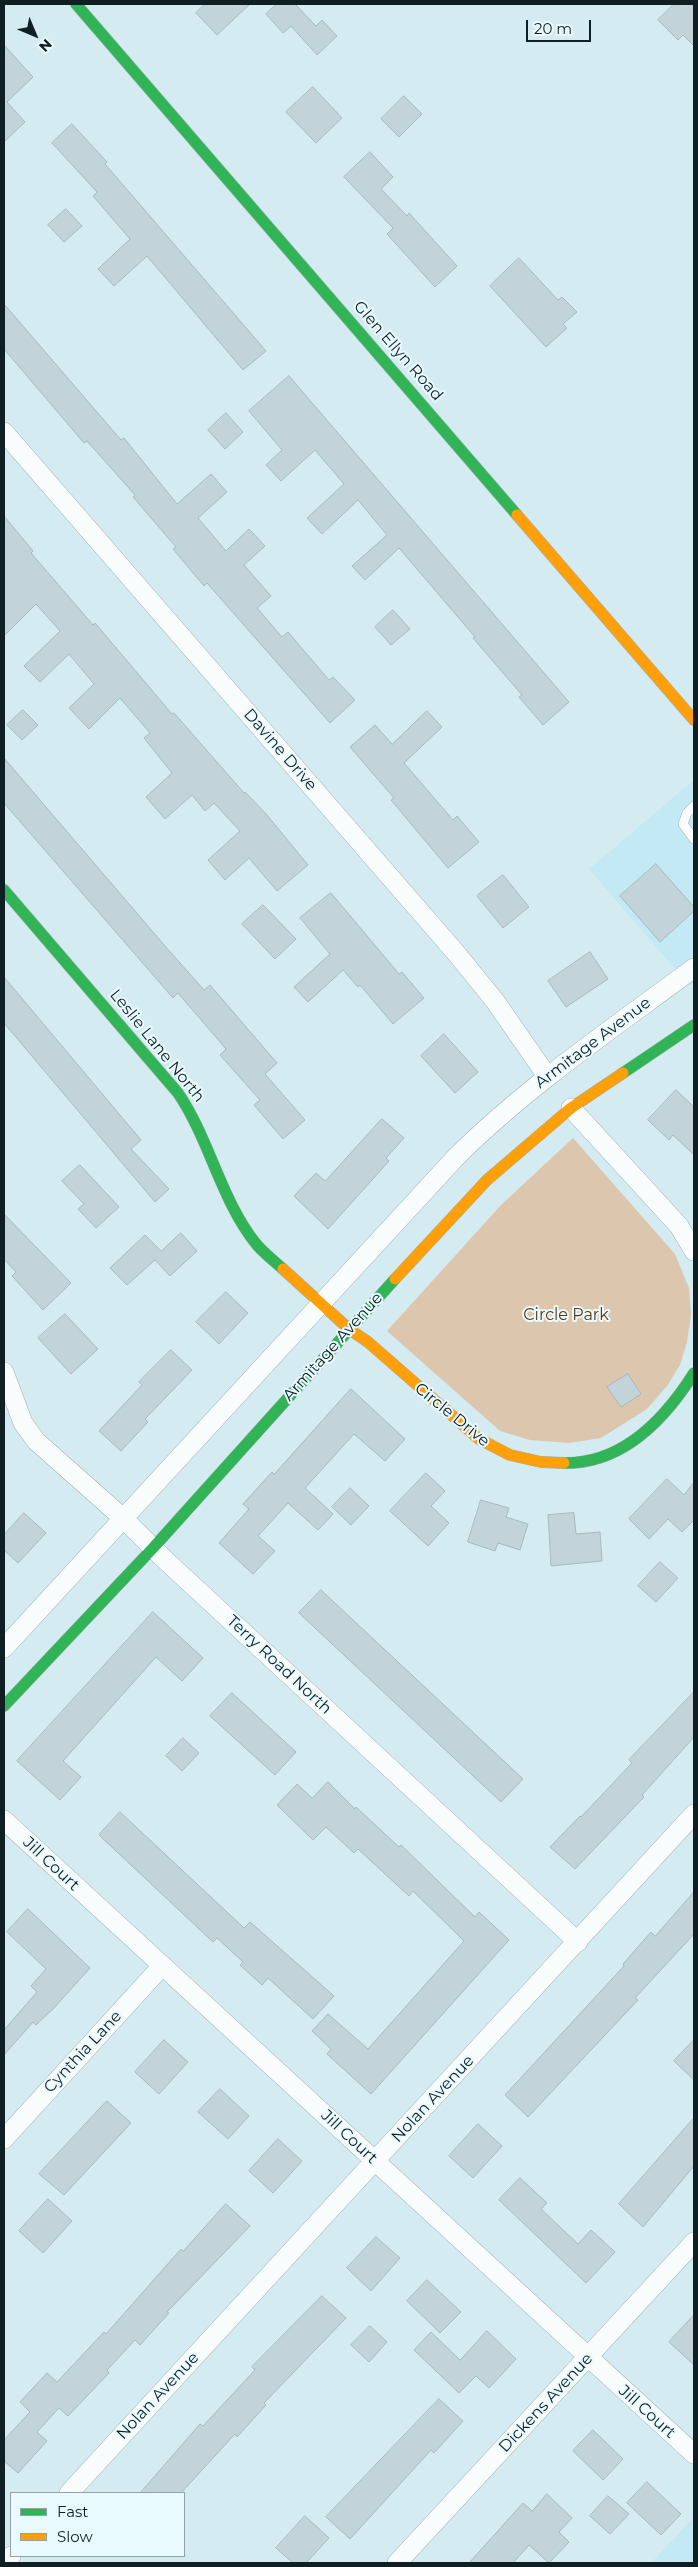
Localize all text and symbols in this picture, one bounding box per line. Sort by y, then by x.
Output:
north arrow [10,10,60,60]
scale bar [528,10,593,42]
text: 20 m [534,19,572,38]
text: N [35,35,56,56]
street label: Glen Ellyn Road [349,297,447,405]
street label: Davine Drive [239,705,321,795]
street label: Leslie Lane North [106,986,208,1106]
street label: Armitage Avenue [531,993,655,1093]
street label: Armitage Avenue [279,1289,387,1405]
park label: Circle Park [523,1305,609,1325]
street label: Circle Drive [411,1379,493,1451]
street label: Terry Road North [223,1611,335,1719]
street label: Jill Court [19,1833,83,1895]
street label: Cynthia Lane [40,2007,126,2097]
street label: Nolan Avenue [388,2051,478,2147]
street label: Jill Court [317,2106,381,2168]
street label: Nolan Avenue [113,2348,203,2444]
street label: Dickens Avenue [495,2349,597,2457]
street label: Jill Court [615,2381,679,2443]
legend [10,2492,185,2557]
text: Fast [57,2502,88,2521]
text: Slow [57,2527,93,2546]

